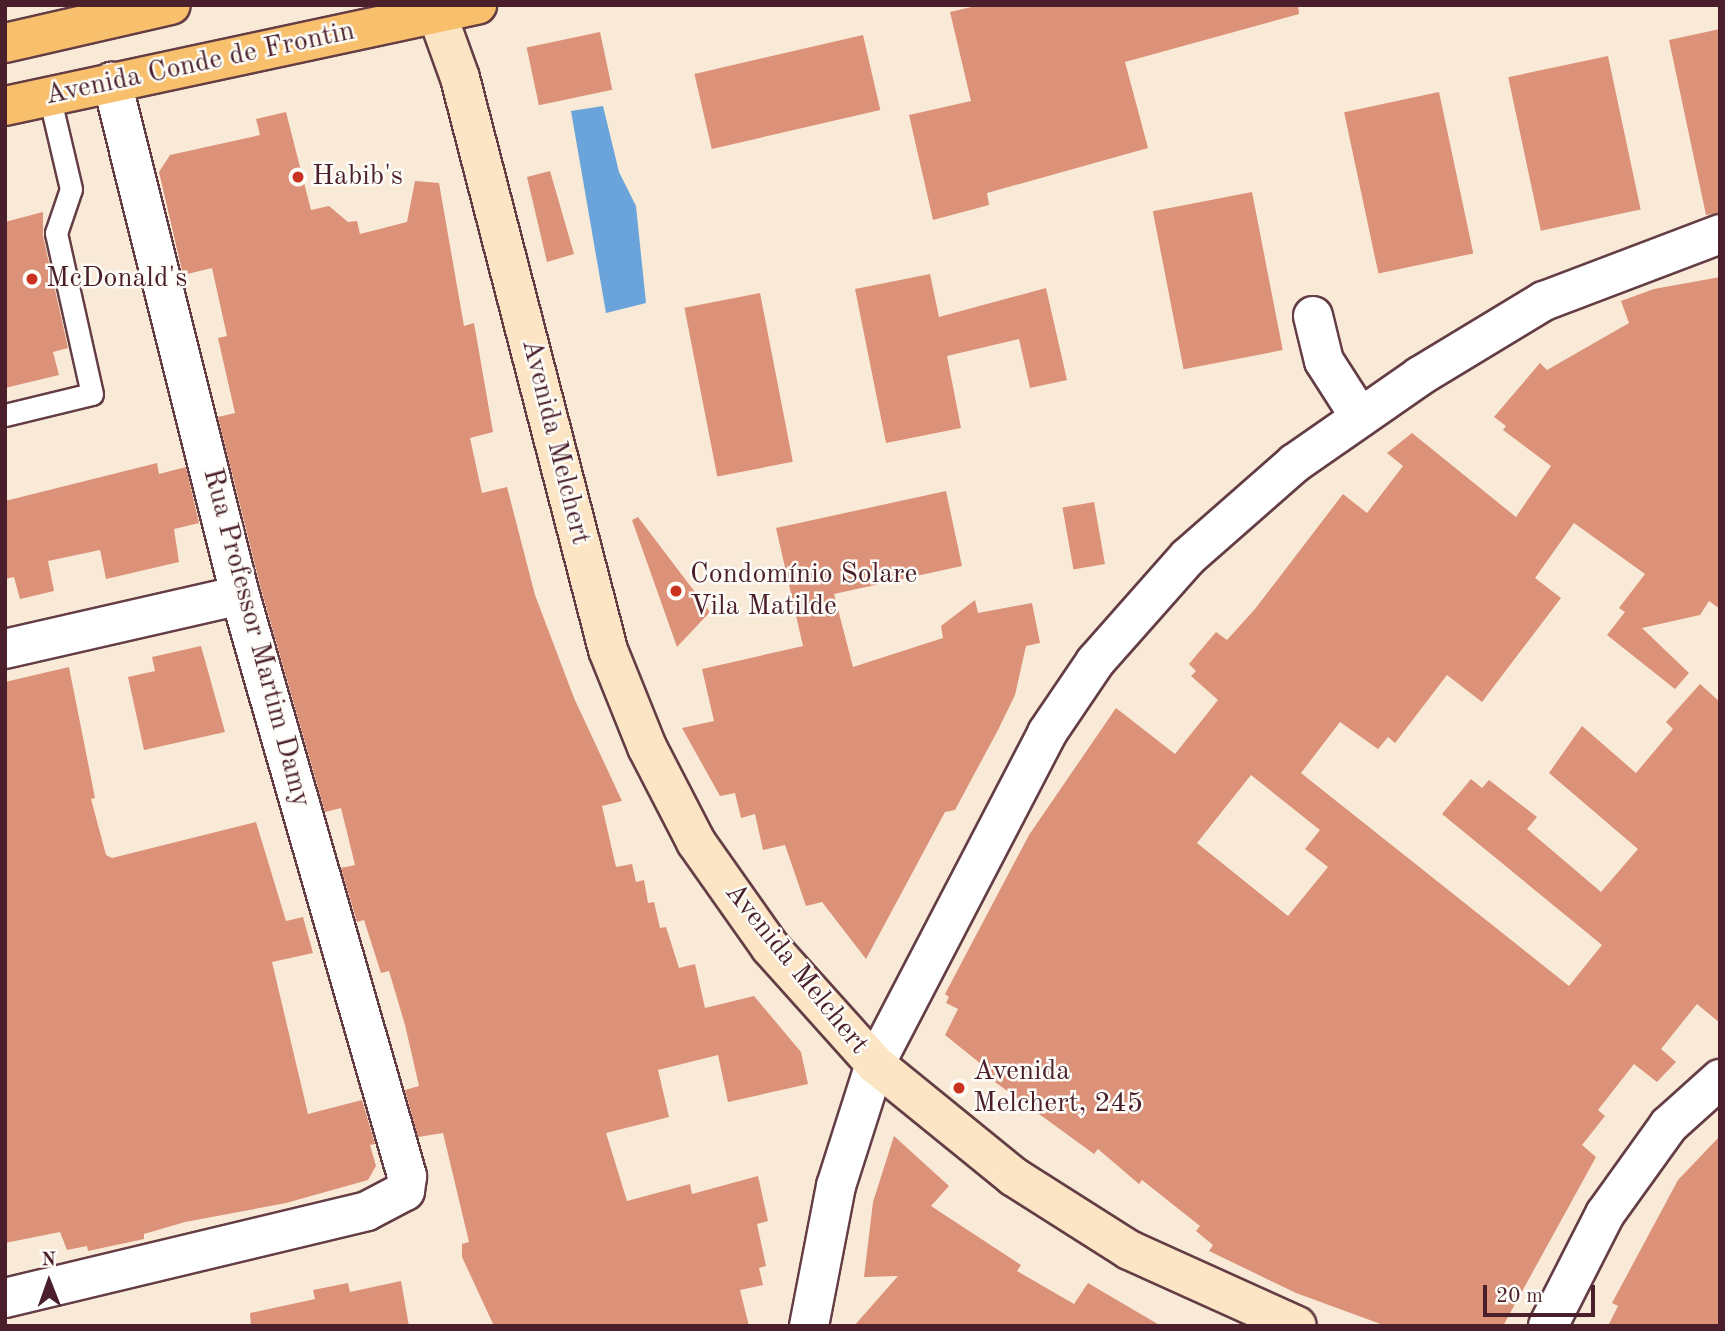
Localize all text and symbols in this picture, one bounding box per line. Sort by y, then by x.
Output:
street label: Avenida Conde de Frontin [42,15,358,113]
place label: Habib's [312,160,403,194]
marker: Habib's [290,169,306,185]
place label: McDonald's [46,262,187,296]
marker: McDonald's [24,271,40,287]
street label: Avenida Melchert [513,336,597,548]
street label: Rua Professor Martim Damy [195,465,317,811]
place label: Condomínio Solare Vila Matilde [690,558,917,624]
marker: Condomínio Solare Vila Matilde [668,583,684,599]
street label: Avenida Melchert [717,877,875,1061]
place label: Avenida Melchert, 245 [973,1055,1143,1121]
marker: Avenida Melchert, 245 [951,1080,967,1096]
north arrow [14,1247,84,1317]
text: N [41,1251,56,1270]
scale bar [1487,1272,1599,1316]
text: 20 m [1496,1286,1543,1307]

